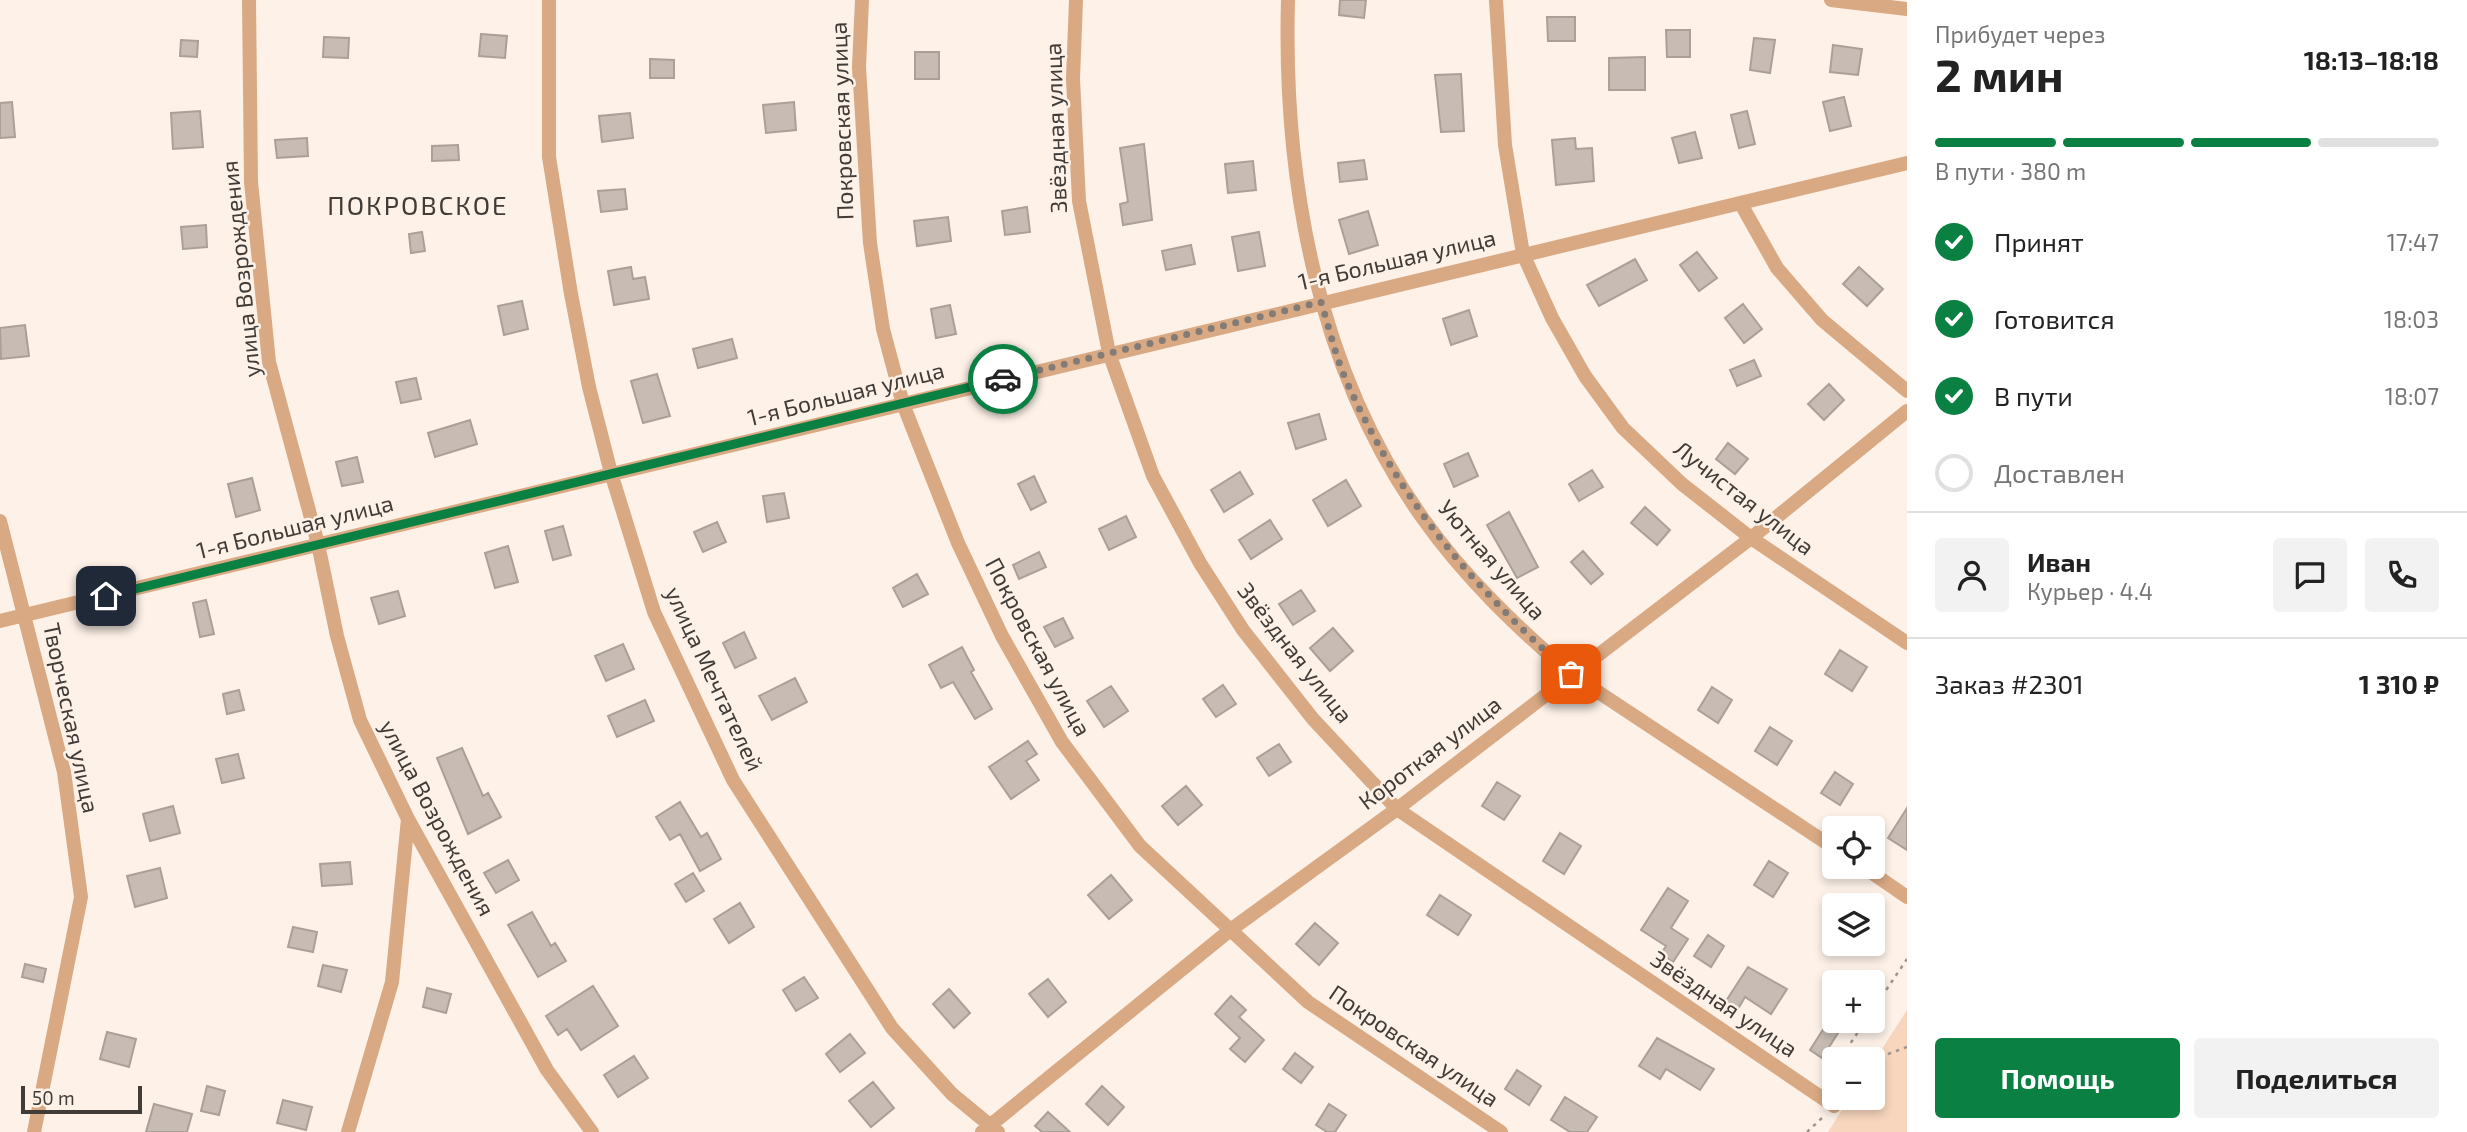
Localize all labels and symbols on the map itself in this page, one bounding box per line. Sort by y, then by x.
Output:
street label: Покровская улица [824,21,859,221]
street label: Звёздная улица [1038,42,1073,214]
street label: улица Возрождения [215,159,266,379]
district label: ПОКРОВСКОЕ [327,189,509,220]
street label: 1-я Большая улица [1295,223,1498,296]
courier [968,344,1038,414]
street label: 1-я Большая улица [745,355,947,432]
street label: Лучистая улица [1668,434,1820,561]
street label: 1-я Большая улица [194,488,396,565]
street label: Уютная улица [1432,494,1552,626]
street label: Покровская улица [979,552,1098,741]
pin [76,566,136,626]
street label: Звёздная улица [1231,577,1359,729]
street label: улица Мечтателей [659,582,770,776]
street label: Творческая улица [37,620,106,816]
pin [1541,644,1601,704]
street label: Короткая улица [1353,689,1507,816]
street label: улица Возрождения [373,715,501,921]
street label: Звёздная улица [1645,944,1803,1063]
street label: Покровская улица [1324,978,1505,1113]
scale bar [21,1083,142,1115]

